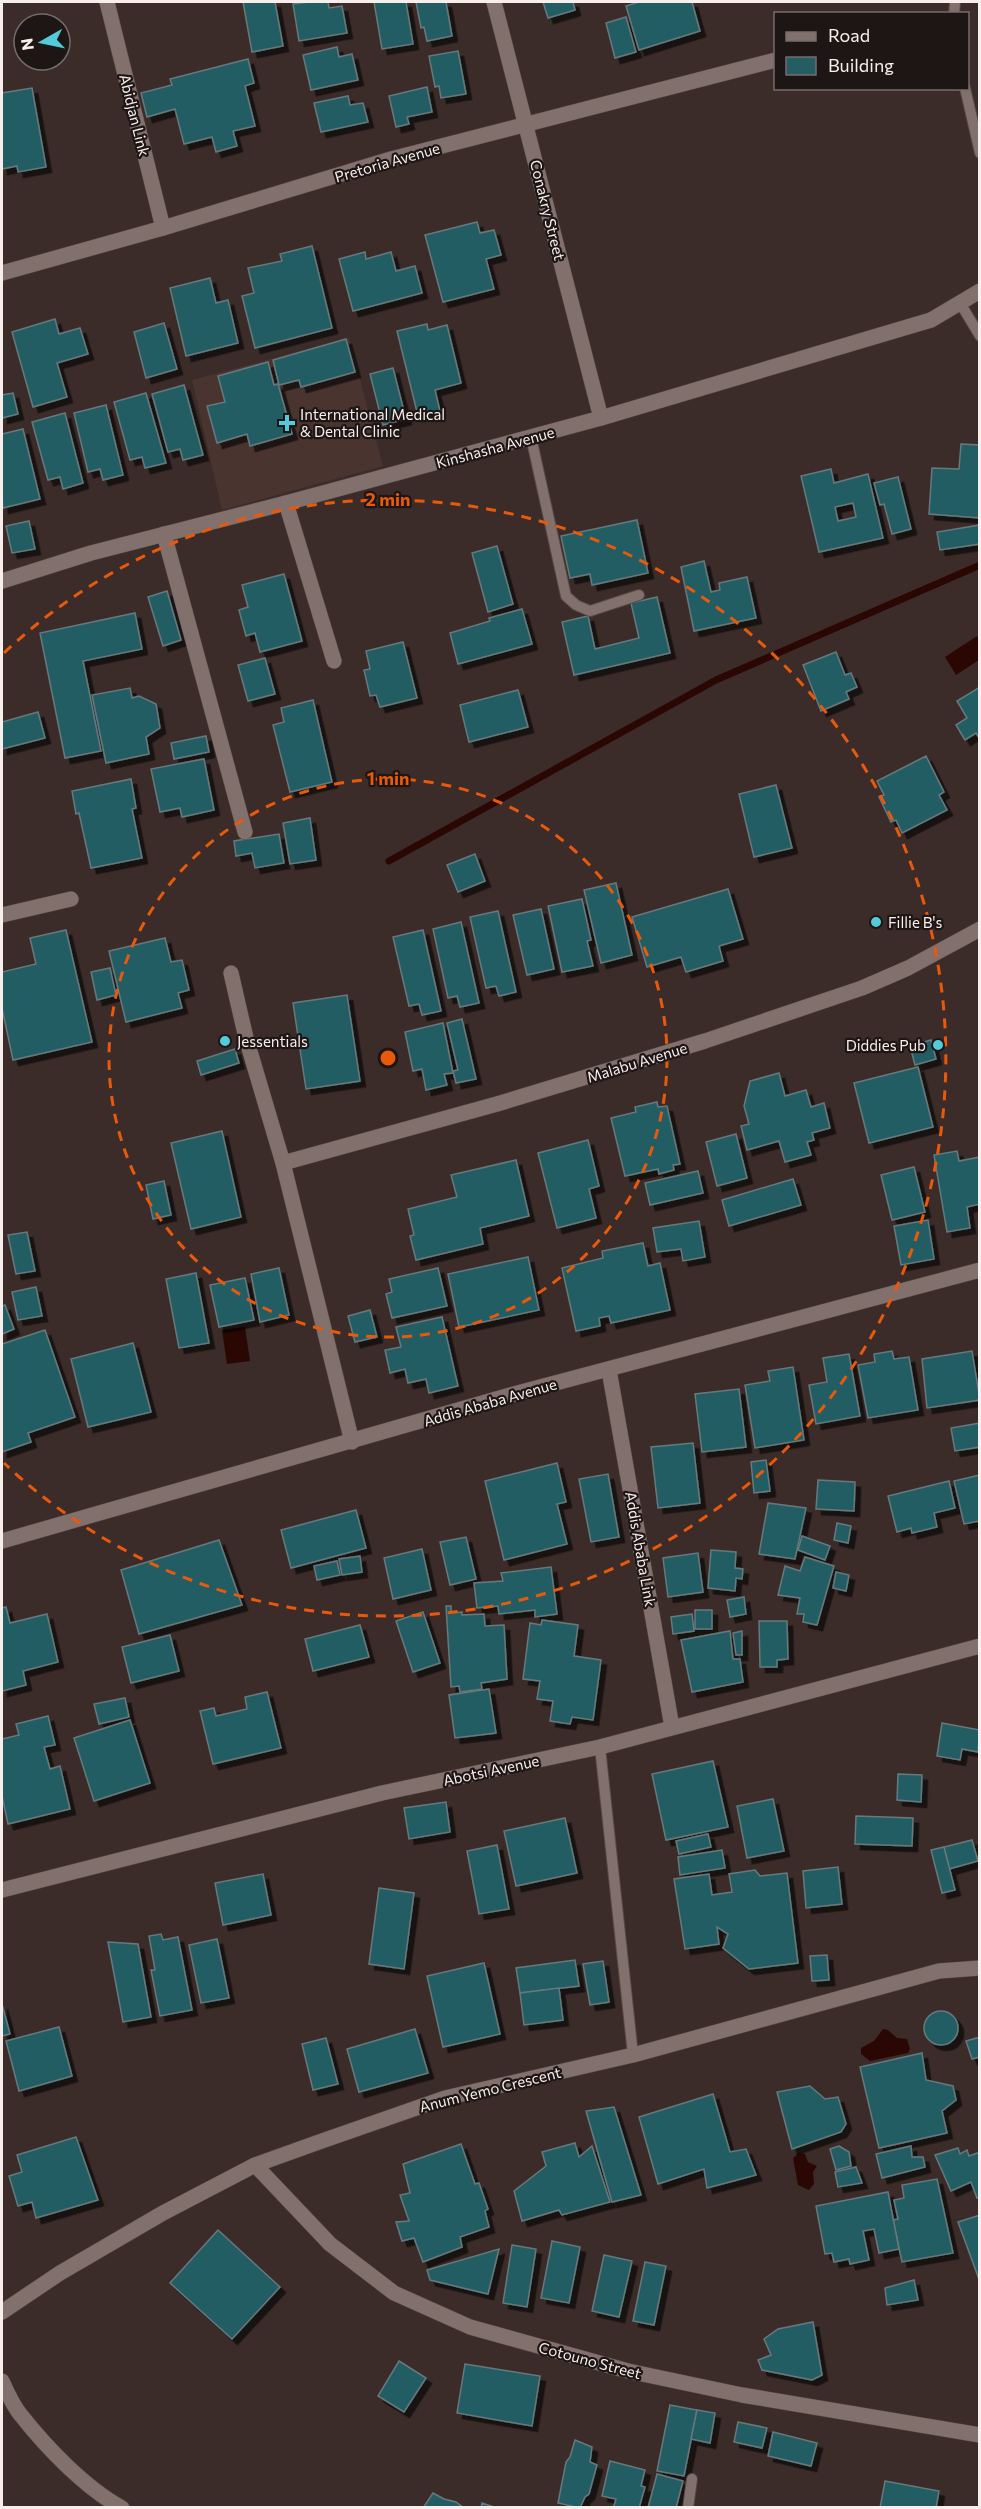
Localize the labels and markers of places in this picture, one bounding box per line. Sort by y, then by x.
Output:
place label: International Medical & Dental Clinic [300,405,445,440]
marker: International Medical & Dental Clinic [278,414,296,432]
place label: Fillie B's [888,913,942,931]
marker: Fillie B's [869,915,883,929]
place label: Jessentials [237,1032,308,1050]
marker: Jessentials [218,1034,232,1048]
place label: Diddies Pub [846,1036,926,1054]
marker: Diddies Pub [931,1038,945,1052]
centre of rings [378,1048,398,1068]

